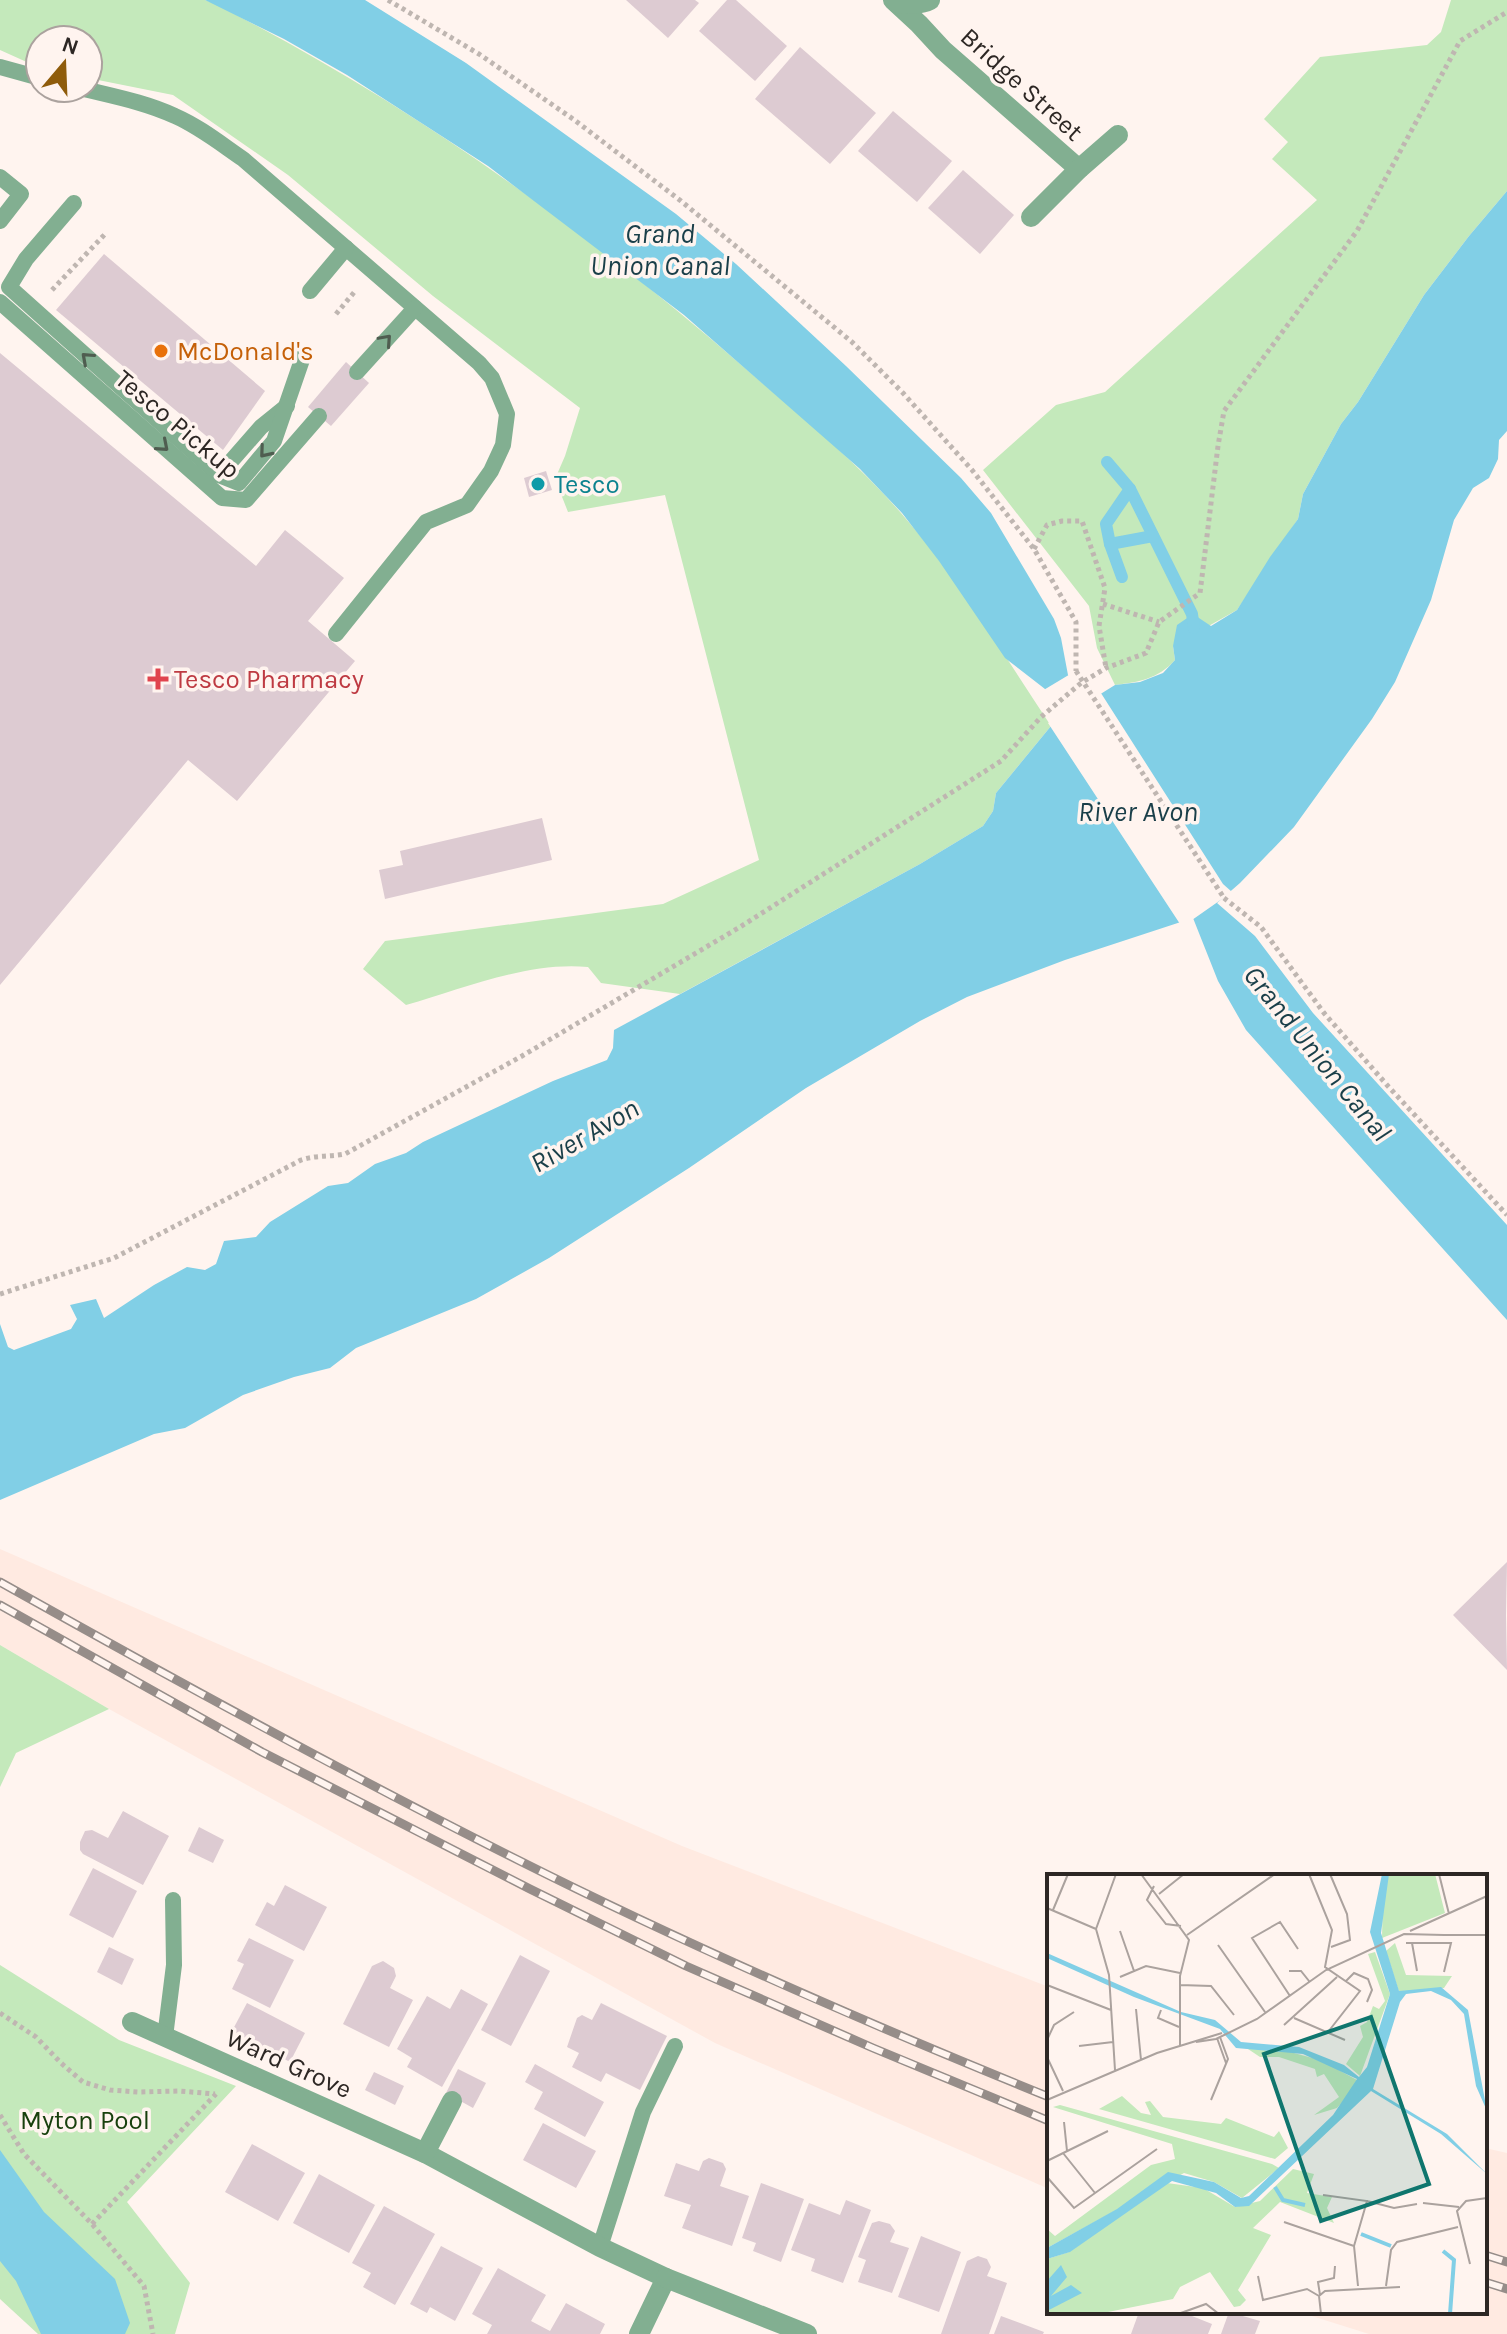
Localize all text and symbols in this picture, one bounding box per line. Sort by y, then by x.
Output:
street label: Bridge Street [954,21,1090,148]
north arrow [24,24,104,104]
text: N [58,31,82,61]
water label: Grand Union Canal [590,217,730,282]
one-way arrow [377,335,391,350]
place label: McDonald's [177,336,314,367]
marker: McDonald's [152,342,170,360]
one-way arrow [82,353,97,367]
street label: Tesco Pickup [109,363,246,485]
one-way arrow [154,436,169,451]
one-way arrow [260,442,275,457]
place label: Tesco [554,469,620,500]
marker: Tesco [529,475,547,493]
place label: Tesco Pharmacy [174,664,364,695]
marker: Tesco Pharmacy [149,670,167,688]
water label: River Avon [1078,795,1198,828]
water label: Grand Union Canal [1237,959,1398,1148]
water label: River Avon [524,1091,644,1180]
inset map [1047,1874,1487,2314]
street label: Ward Grove [221,2022,357,2105]
park label: Myton Pool [20,2105,150,2136]

